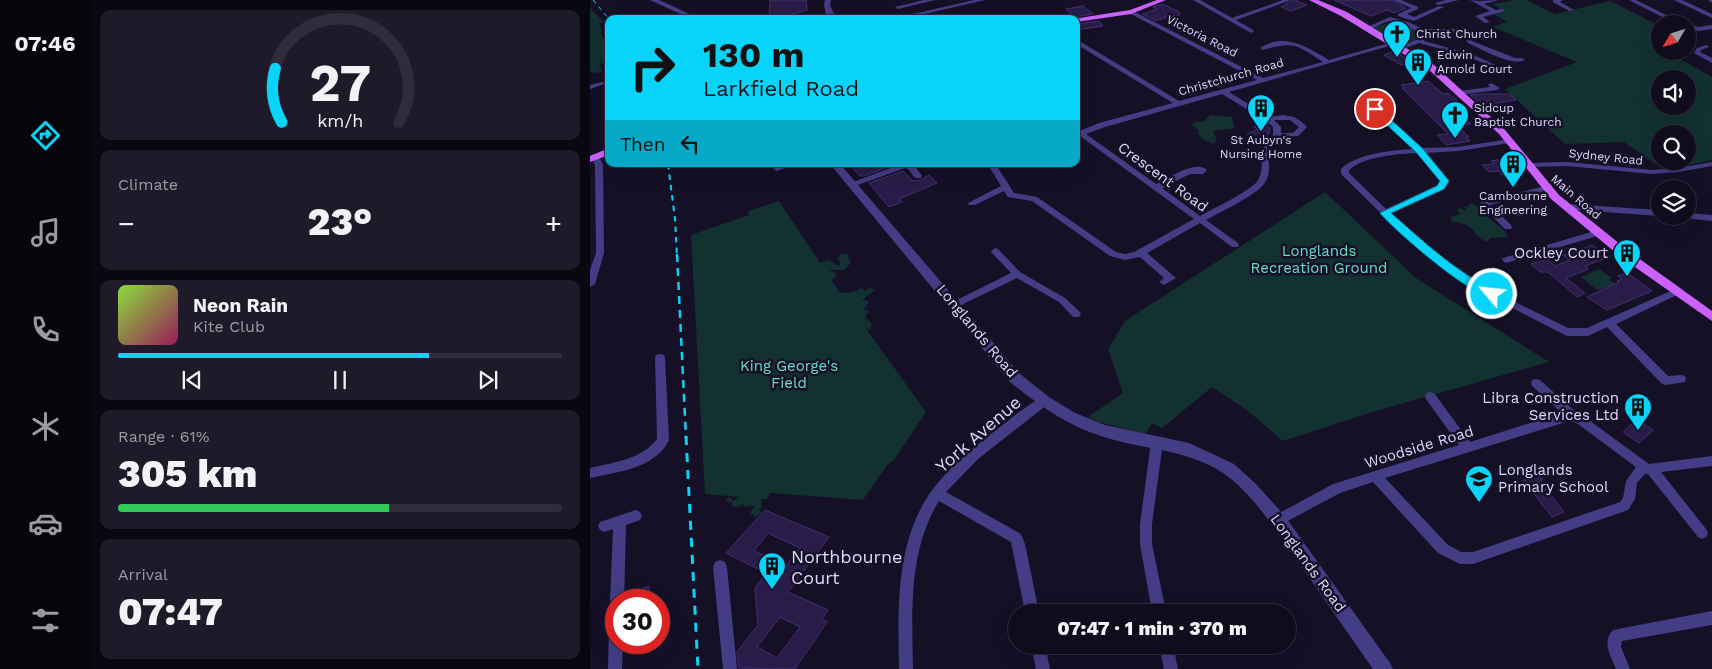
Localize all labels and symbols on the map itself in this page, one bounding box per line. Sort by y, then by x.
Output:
street label: Victoria Road [1164,12,1240,60]
north arrow [1651,15,1696,60]
church icon: Christ Church [1382,19,1412,58]
place label: Christ Church [1416,27,1497,41]
building icon: Edwin Arnold Court [1403,47,1433,86]
place label: Edwin Arnold Court [1437,48,1512,76]
street label: Christchurch Road [1177,55,1285,99]
pin [1354,88,1396,130]
building icon: St Aubyn's Nursing Home [1246,93,1276,132]
church icon: Sidcup Baptist Church [1440,100,1470,139]
place label: Sidcup Baptist Church [1474,101,1562,129]
place label: St Aubyn's Nursing Home [1220,133,1302,161]
street label: Crescent Road [1114,138,1212,216]
street label: Sydney Road [1568,146,1644,168]
building icon: Cambourne Engineering [1498,149,1528,188]
street label: Main Road [1548,172,1604,222]
place label: Cambourne Engineering [1479,189,1548,217]
building icon: Ockley Court [1612,238,1642,277]
park label: Longlands Recreation Ground [1251,242,1387,277]
place label: Ockley Court [1514,244,1609,262]
position arrow [1465,267,1517,319]
street label: Longlands Road [933,281,1021,381]
park label: King George's Field [740,357,838,392]
place label: Libra Construction Services Ltd [1482,389,1619,424]
street label: York Avenue [931,391,1025,477]
building icon: Libra Construction Services Ltd [1623,392,1653,431]
street label: Woodside Road [1362,422,1476,472]
place label: Longlands Primary School [1498,461,1609,496]
school or university icon: Longlands Primary School [1464,464,1494,503]
street label: Longlands Road [1267,511,1349,615]
place label: Northbourne Court [791,546,902,588]
building icon: Northbourne Court [757,551,787,590]
speed limit sign: 30 [605,589,670,654]

